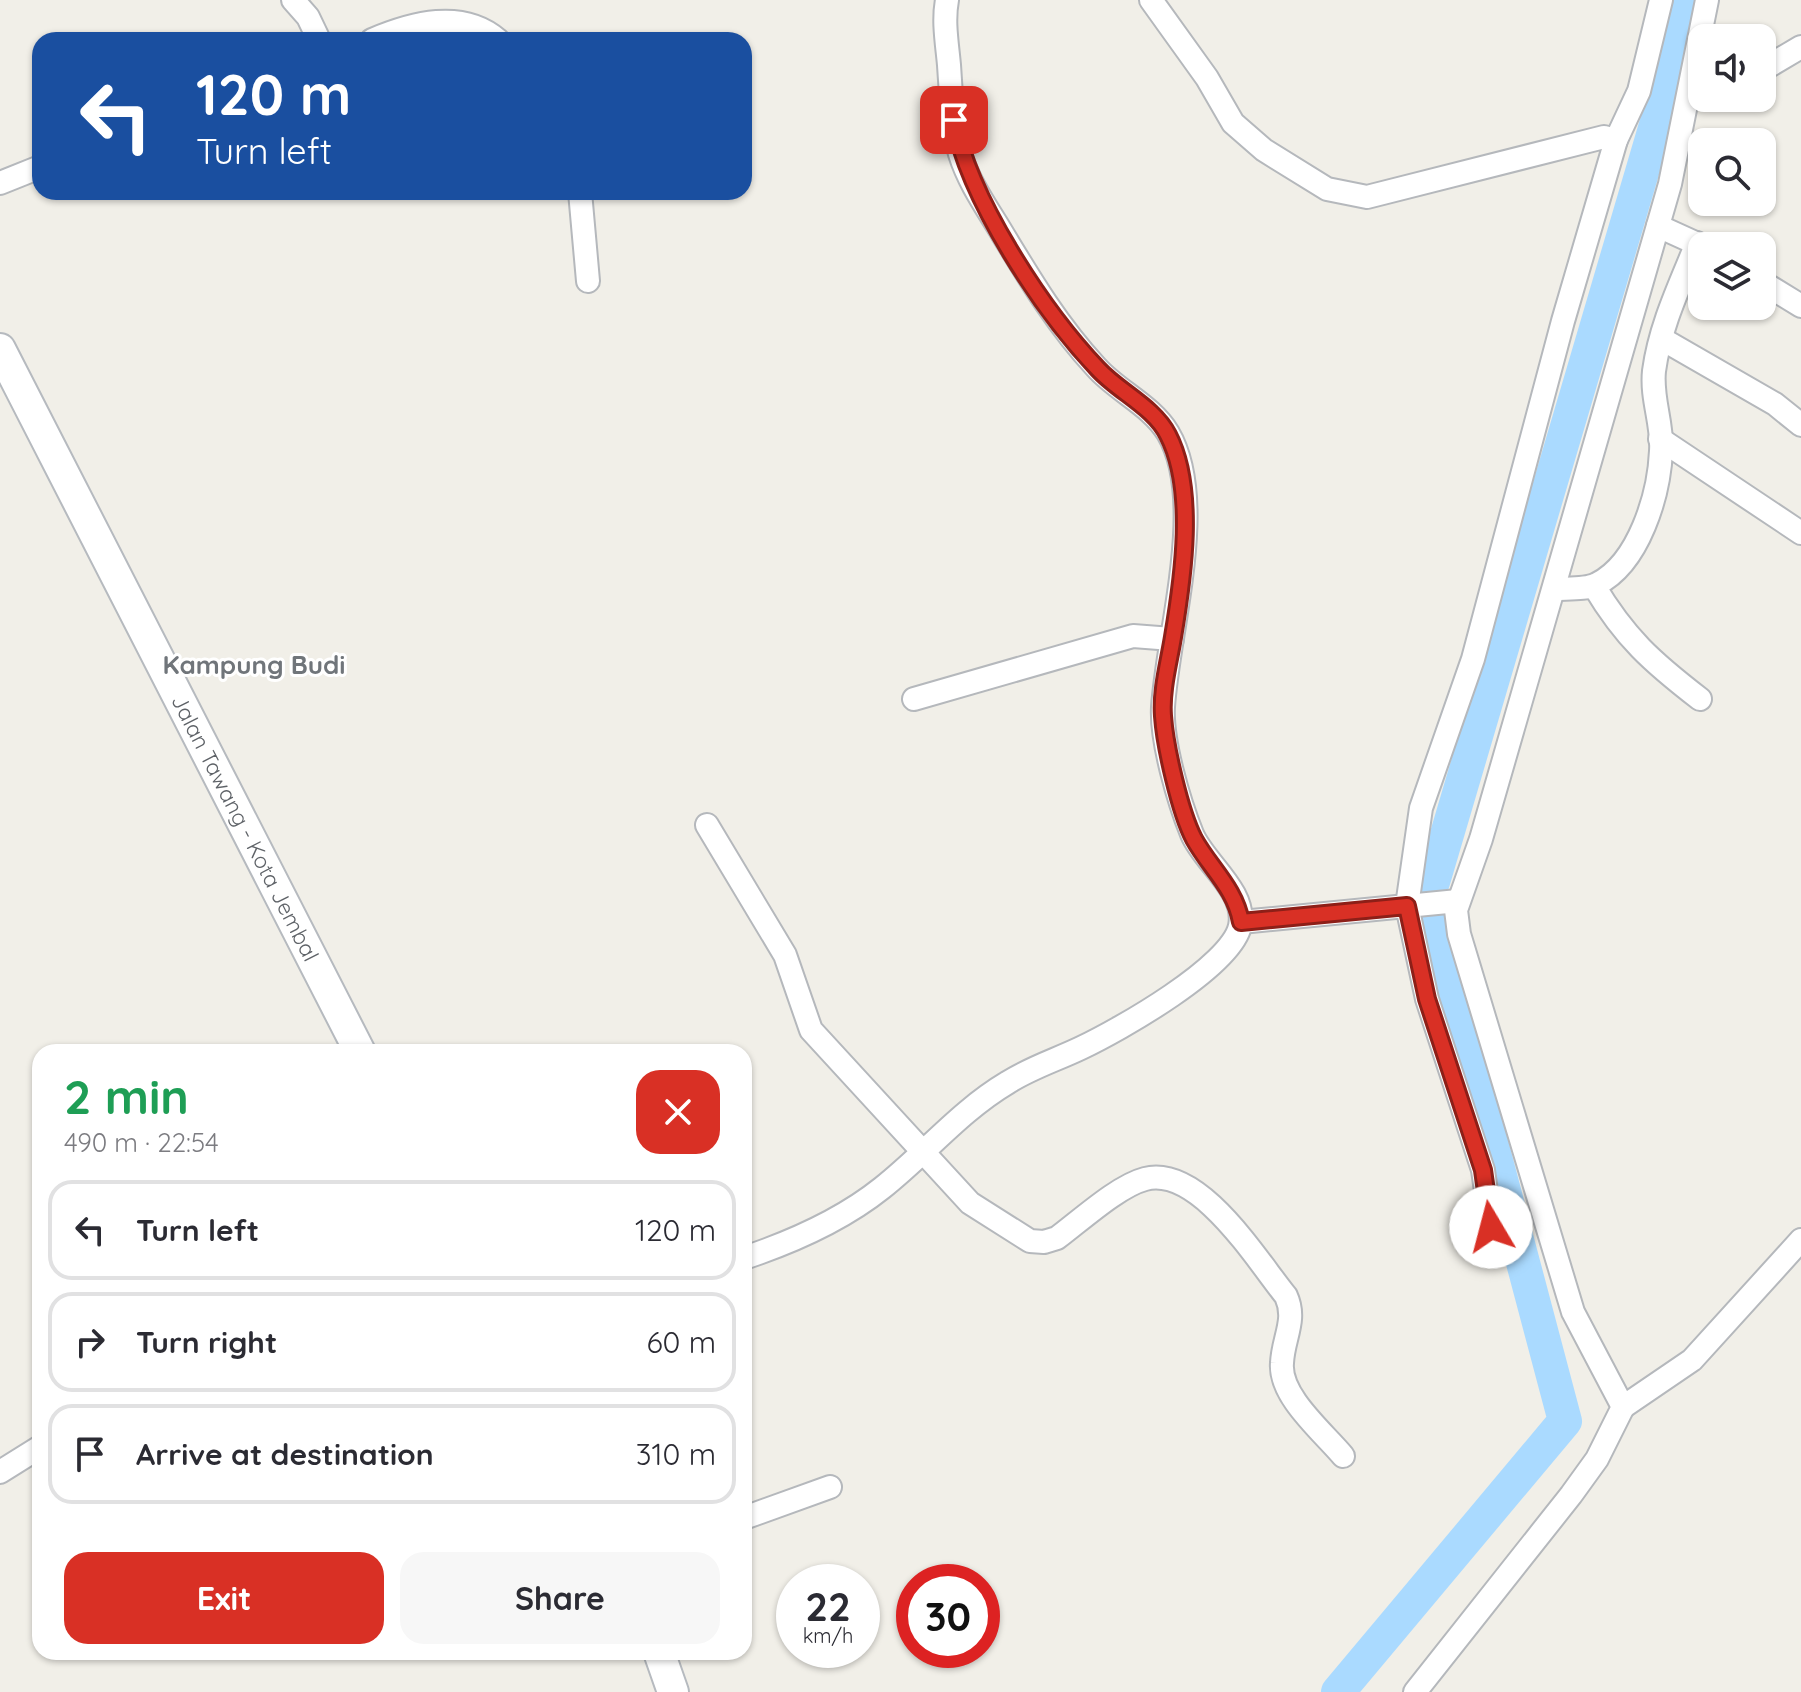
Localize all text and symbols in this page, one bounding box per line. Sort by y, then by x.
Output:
map controls [1688,24,1776,320]
button: sound [1688,24,1776,112]
text: 120 m [196,59,351,129]
icon: left [64,64,168,168]
pin [920,86,988,154]
icon: arrive [932,98,976,142]
text: Turn left [196,128,332,173]
button: search [1688,128,1776,216]
button: layers [1688,232,1776,320]
district label: Kampung Budi [162,648,346,681]
street label: Jalan Tawang - Kota Jembal [165,690,325,966]
text: 2 min [64,1066,189,1126]
button: close [636,1070,720,1154]
text: 490 m · 22:54 [64,1126,219,1159]
position arrow [1449,1185,1533,1269]
icon: left [68,1208,112,1252]
text: Turn left [136,1211,259,1249]
text: 120 m [635,1211,716,1249]
icon: right [68,1320,112,1364]
text: Turn right [136,1323,277,1361]
text: 60 m [646,1323,716,1361]
icon: arrive [68,1432,112,1476]
text: Arrive at destination [136,1435,434,1473]
text: 310 m [636,1435,716,1473]
button: Exit [64,1552,384,1644]
button: Share [400,1552,720,1644]
speed limit sign: 30 [896,1564,1000,1668]
text: 22 [805,1581,851,1631]
text: km/h [803,1623,853,1648]

